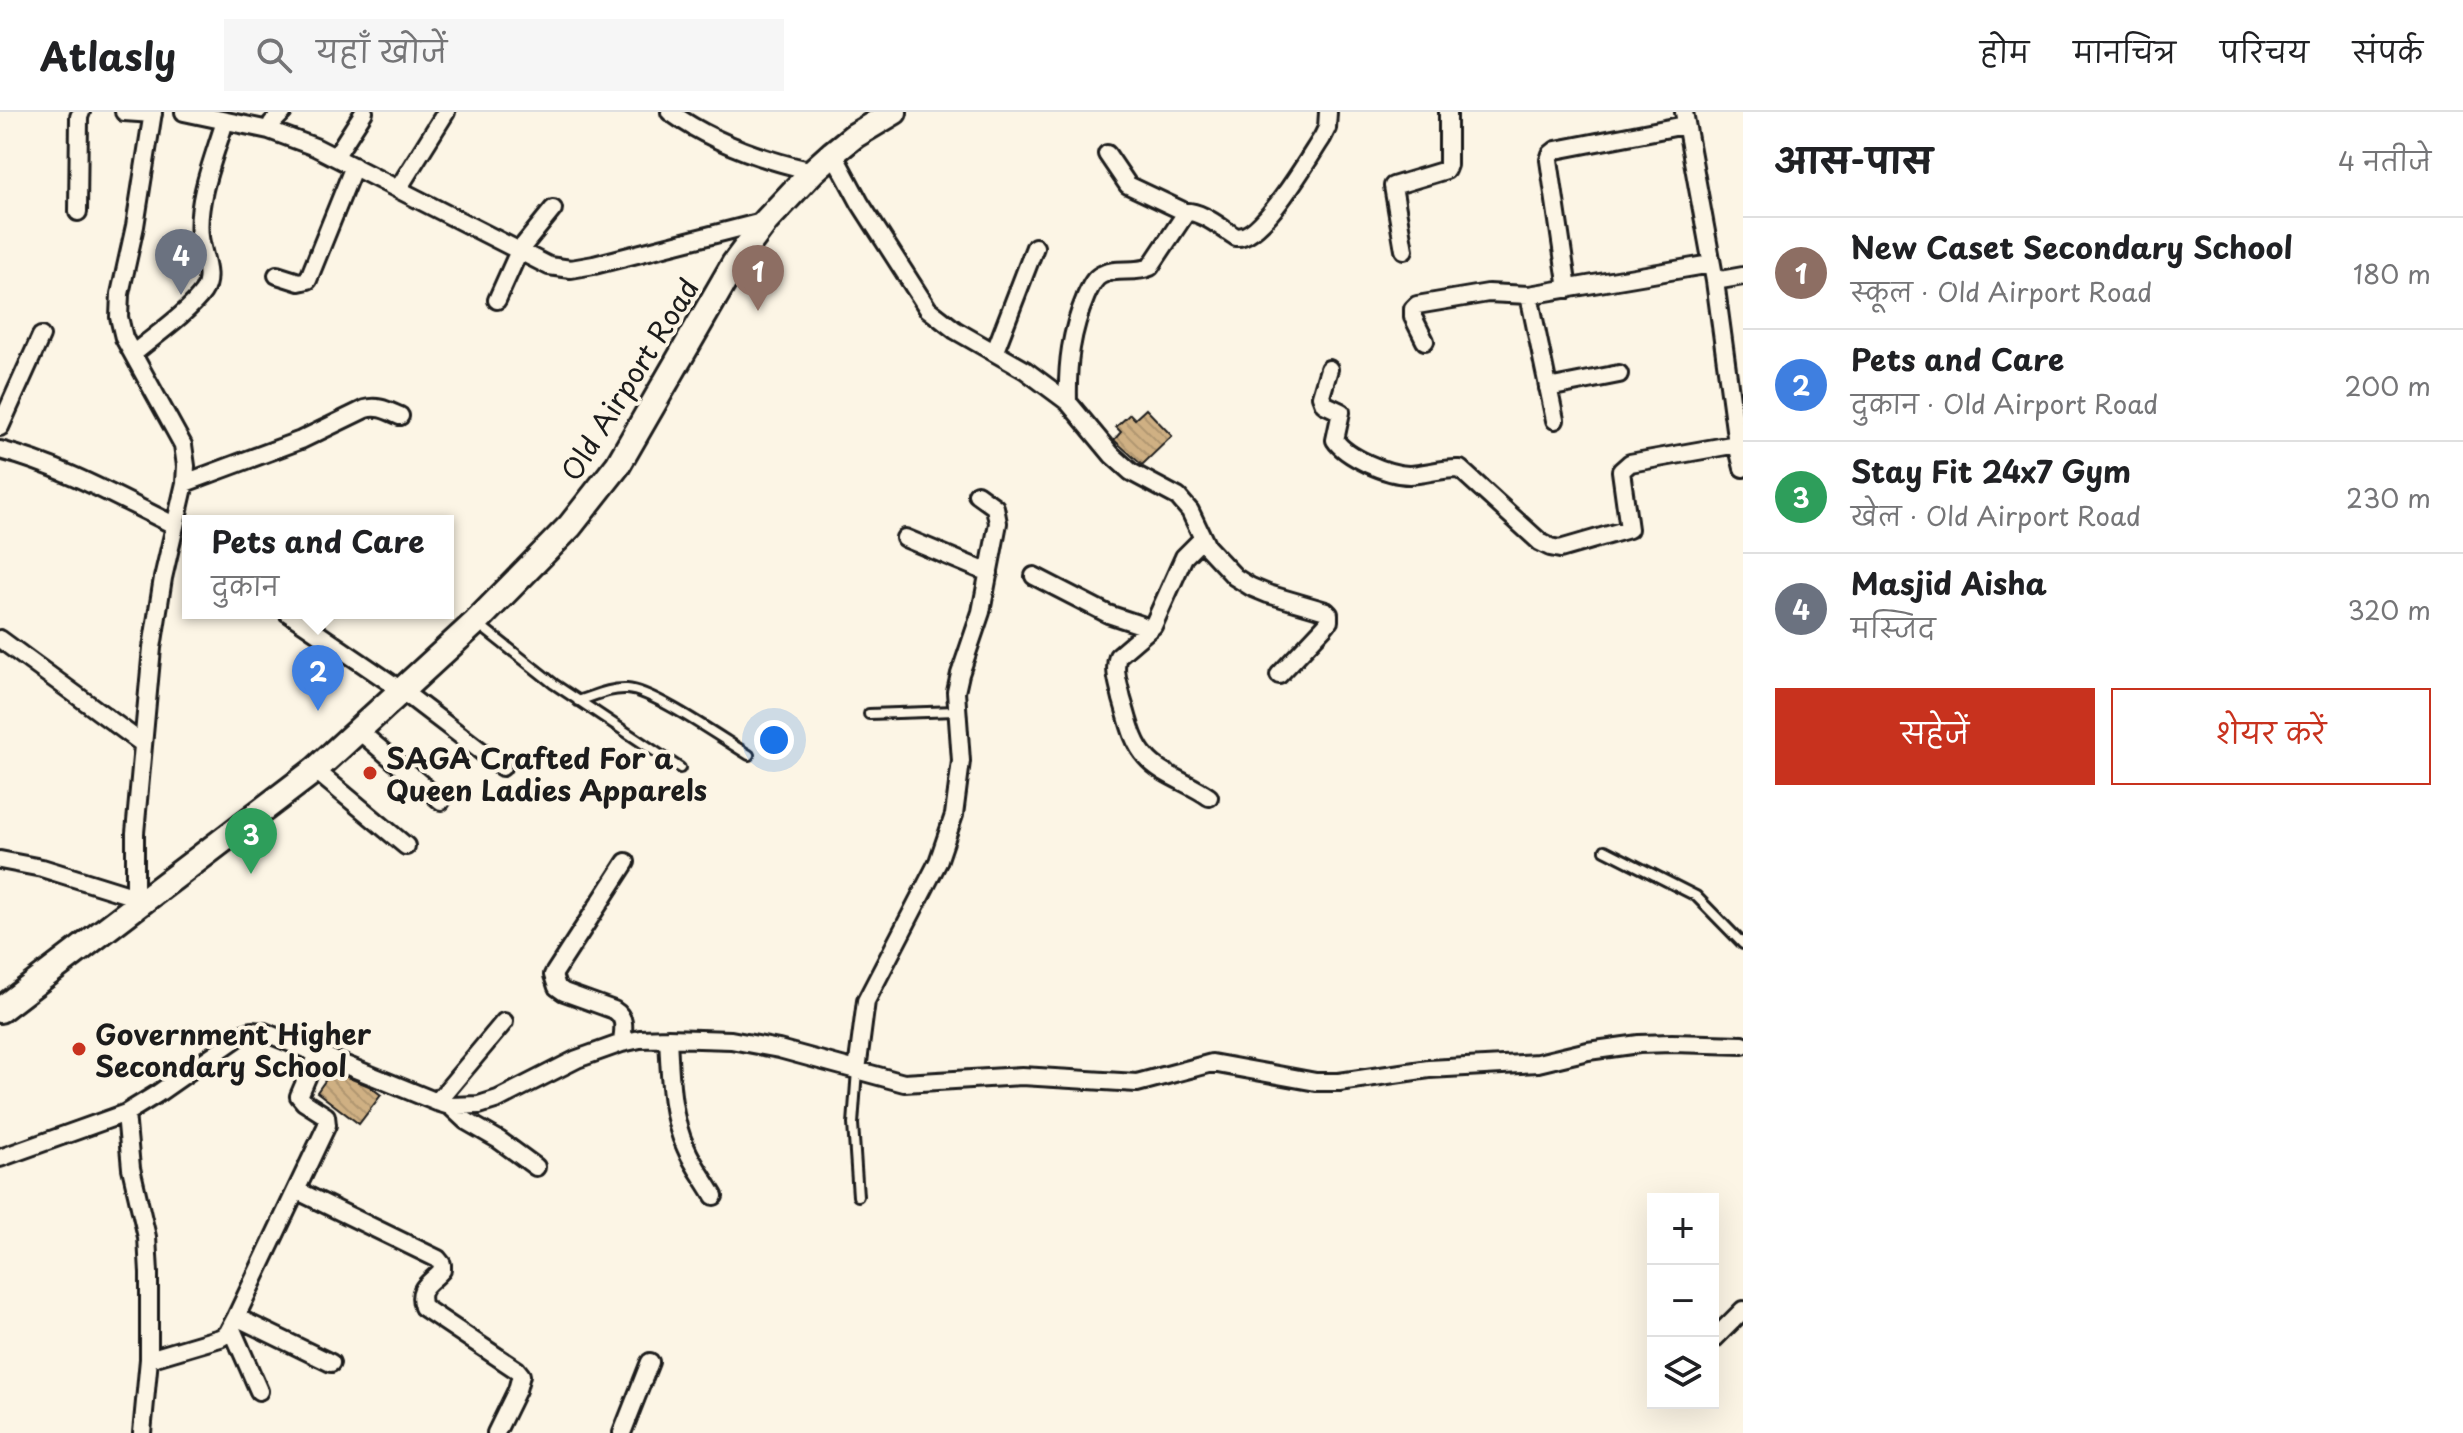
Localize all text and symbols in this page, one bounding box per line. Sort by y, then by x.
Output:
search box [224,19,784,91]
text: Atlasly [40,27,176,84]
text: यहाँ खोजें [316,28,447,73]
text: होम [1980,30,2029,73]
text: मानचित्र [2073,30,2176,73]
text: परिचय [2220,30,2309,73]
text: संपर्क [2353,30,2423,73]
icon: search [252,33,296,77]
text: आस-पास [1775,133,1933,185]
text: 4 नतीजे [2338,141,2431,180]
text: New Caset Secondary School [1851,224,2293,269]
pin: 4 [155,229,207,295]
pin: 1 [732,245,784,311]
text: 1 [1795,254,1807,293]
text: 180 m [2353,254,2431,293]
street label: Old Airport Road [549,269,709,489]
text: स्कूल · Old Airport Road [1851,272,2153,311]
text: Pets and Care [1851,336,2064,381]
text: 2 [1792,366,1810,405]
text: 200 m [2344,366,2431,405]
text: दुकान · Old Airport Road [1851,384,2158,423]
text: Stay Fit 24x7 Gym [1851,448,2131,493]
text: 3 [1792,478,1810,517]
text: 230 m [2346,478,2431,517]
text: खेल · Old Airport Road [1851,496,2141,535]
popup [182,515,454,619]
text: Pets and Care [211,518,425,563]
text: Masjid Aisha [1851,560,2047,605]
text: दुकान [211,566,279,605]
text: 4 [1792,590,1810,629]
text: 320 m [2347,590,2431,629]
text: मस्जिद [1851,608,1936,647]
pin: 2 [292,645,344,711]
button: सहेजें [1775,688,2095,785]
button: शेयर करें [2111,688,2431,785]
your location [754,720,794,760]
place label: SAGA Crafted For a Queen Ladies Apparels [386,736,707,811]
marker: SAGA Crafted For a Queen Ladies Apparels [361,764,379,782]
pin: 3 [225,808,277,874]
place label: Government Higher Secondary School [95,1012,372,1087]
marker: Government Higher Secondary School [70,1040,88,1058]
map controls [1647,1193,1719,1409]
button: + [1647,1193,1719,1265]
button: − [1647,1265,1719,1337]
button: layers [1647,1337,1719,1409]

